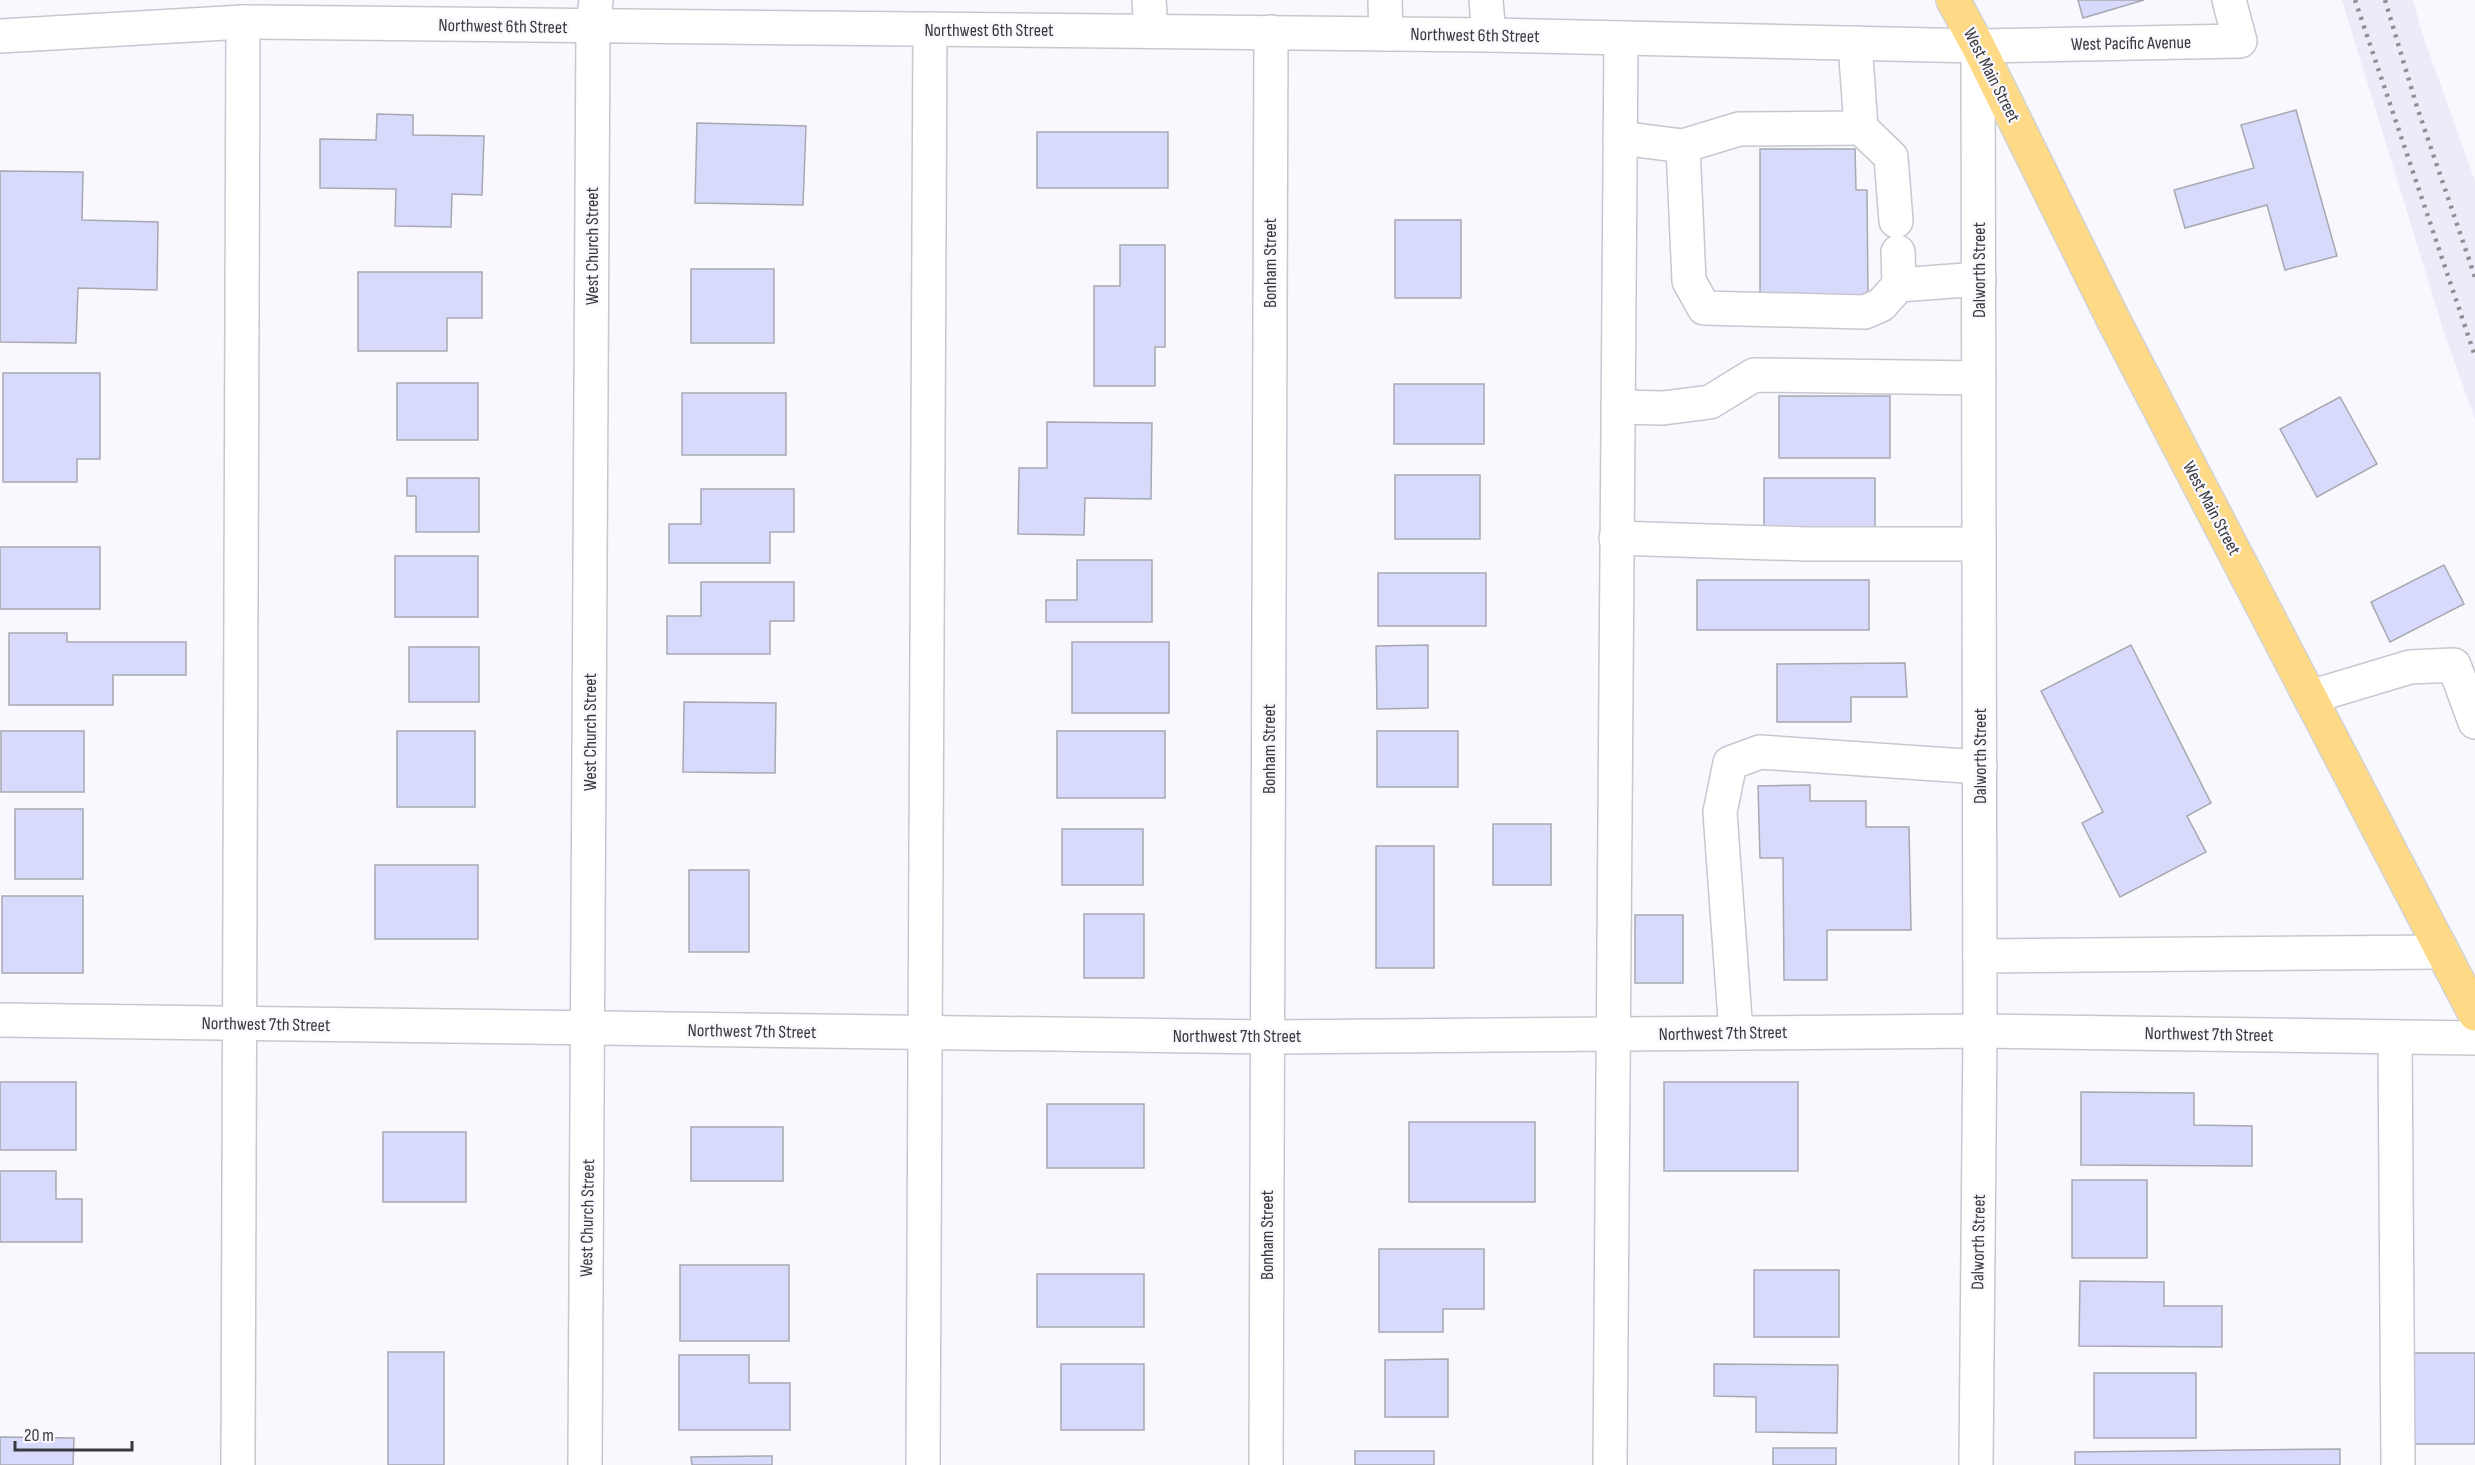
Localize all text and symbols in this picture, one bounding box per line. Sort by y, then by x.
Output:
street label: Northwest 6th Street [438,15,568,38]
street label: Northwest 6th Street [924,20,1054,41]
street label: Northwest 6th Street [1410,24,1540,47]
street label: West Main Street [1959,25,2025,126]
street label: West Pacific Avenue [2071,32,2191,55]
street label: West Church Street [582,186,603,305]
street label: Bonham Street [1260,217,1281,308]
street label: Dalworth Street [1969,222,1990,318]
street label: West Main Street [2178,458,2245,559]
street label: West Church Street [580,672,601,791]
street label: Bonham Street [1259,703,1280,794]
street label: Dalworth Street [1970,708,1991,804]
street label: Northwest 7th Street [201,1013,331,1036]
street label: Northwest 7th Street [687,1020,817,1043]
street label: Northwest 7th Street [1658,1022,1788,1045]
street label: Northwest 7th Street [2144,1023,2274,1046]
street label: Northwest 7th Street [1173,1026,1302,1047]
street label: West Church Street [576,1158,599,1277]
street label: Bonham Street [1257,1189,1278,1280]
street label: Dalworth Street [1967,1193,1990,1290]
scale bar [15,1414,132,1452]
text: 20 m [24,1425,54,1446]

